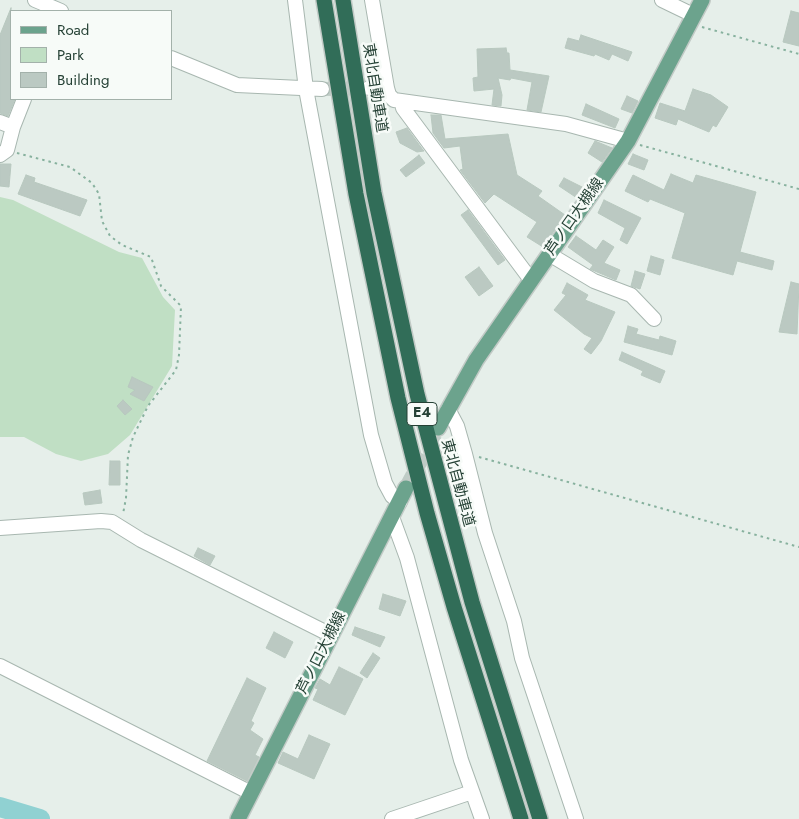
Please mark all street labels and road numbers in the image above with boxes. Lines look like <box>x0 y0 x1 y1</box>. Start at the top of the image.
street label: 東北自動車道 <box>358 42 390 134</box>
street label: 芦ノ口大槻線 <box>542 175 608 259</box>
road number: E4 <box>407 402 437 426</box>
street label: 東北自動車道 <box>437 437 477 529</box>
street label: 芦ノ口大槻線 <box>294 609 350 697</box>

